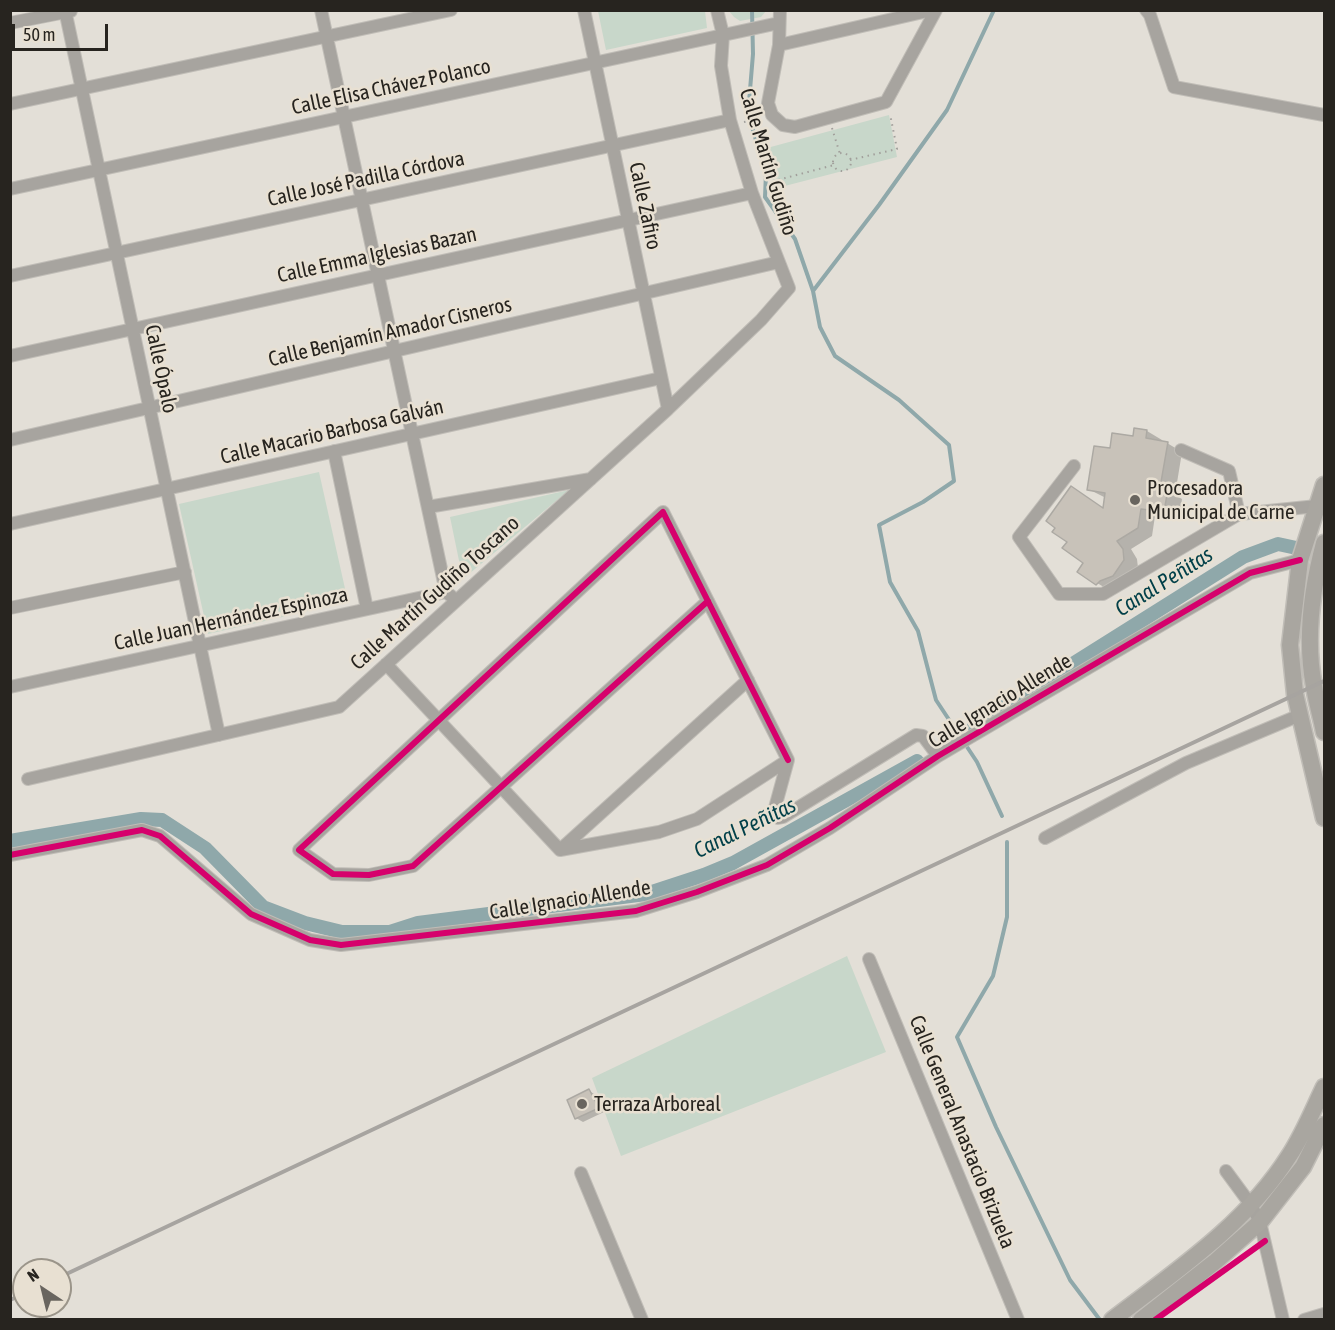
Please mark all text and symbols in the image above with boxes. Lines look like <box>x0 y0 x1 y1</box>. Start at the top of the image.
scale bar <box>15 12 111 50</box>
text: 50 m <box>23 24 55 45</box>
street label: Calle Elisa Chávez Polanco <box>289 54 493 120</box>
street label: Calle Martín Gudiño <box>734 85 802 239</box>
street label: Calle José Padilla Córdova <box>265 146 467 212</box>
street label: Calle Zafiro <box>623 160 667 252</box>
street label: Calle Emma Iglesias Bazan <box>275 222 479 288</box>
street label: Calle Benjamín Amador Cisneros <box>266 292 514 372</box>
street label: Calle Ópalo <box>139 322 183 416</box>
street label: Calle Macario Barbosa Galván <box>218 394 446 470</box>
place label: Procesadora Municipal de Carne <box>1147 475 1294 525</box>
marker: Procesadora Municipal de Carne <box>1128 493 1142 507</box>
street label: Calle Martín Gudiño Toscano <box>346 511 524 675</box>
water label: Canal Peñitas <box>1110 542 1218 622</box>
street label: Calle Juan Hernández Espinoza <box>112 582 350 656</box>
street label: Calle Ignacio Allende <box>924 648 1076 754</box>
water label: Canal Peñitas <box>690 792 800 864</box>
street label: Calle Ignacio Allende <box>488 875 652 925</box>
street label: Calle General Anastacio Brizuela <box>904 1012 1020 1252</box>
place label: Terraza Arboreal <box>594 1091 721 1117</box>
marker: Terraza Arboreal <box>575 1097 589 1111</box>
north arrow <box>12 1258 72 1318</box>
text: N <box>24 1265 42 1285</box>

